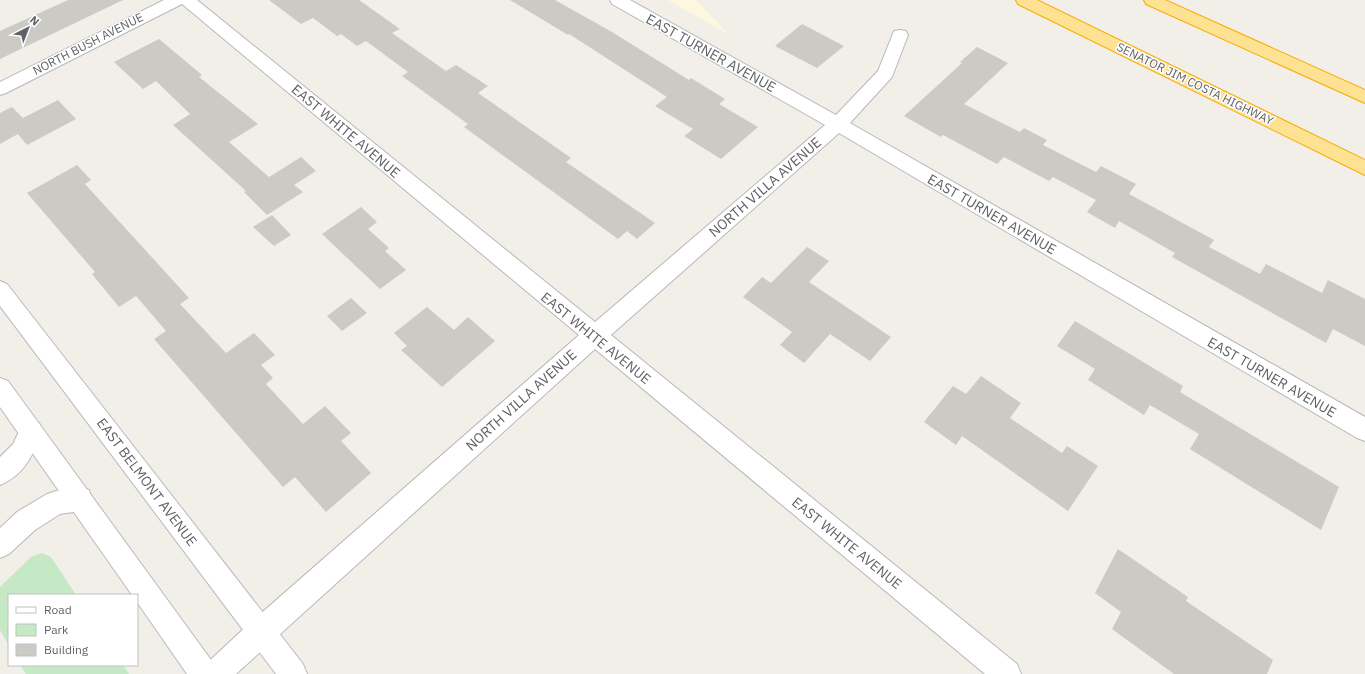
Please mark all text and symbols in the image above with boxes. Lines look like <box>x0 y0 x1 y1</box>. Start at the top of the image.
north arrow <box>8 8 48 48</box>
street label: NORTH BUSH AVENUE <box>30 10 146 78</box>
street label: EAST TURNER AVENUE <box>643 10 779 96</box>
street label: SENATOR JIM COSTA HIGHWAY <box>1114 39 1276 128</box>
street label: EAST WHITE AVENUE <box>288 80 404 182</box>
street label: NORTH VILLA AVENUE <box>705 133 825 241</box>
street label: EAST TURNER AVENUE <box>924 170 1060 258</box>
street label: EAST WHITE AVENUE <box>537 288 655 388</box>
street label: EAST TURNER AVENUE <box>1204 333 1340 421</box>
street label: NORTH VILLA AVENUE <box>462 345 580 455</box>
street label: EAST BELMONT AVENUE <box>93 414 201 550</box>
street label: EAST WHITE AVENUE <box>788 493 906 593</box>
legend <box>8 594 138 666</box>
text: Road <box>44 602 72 617</box>
text: Park <box>44 622 69 637</box>
text: Building <box>44 642 89 657</box>

